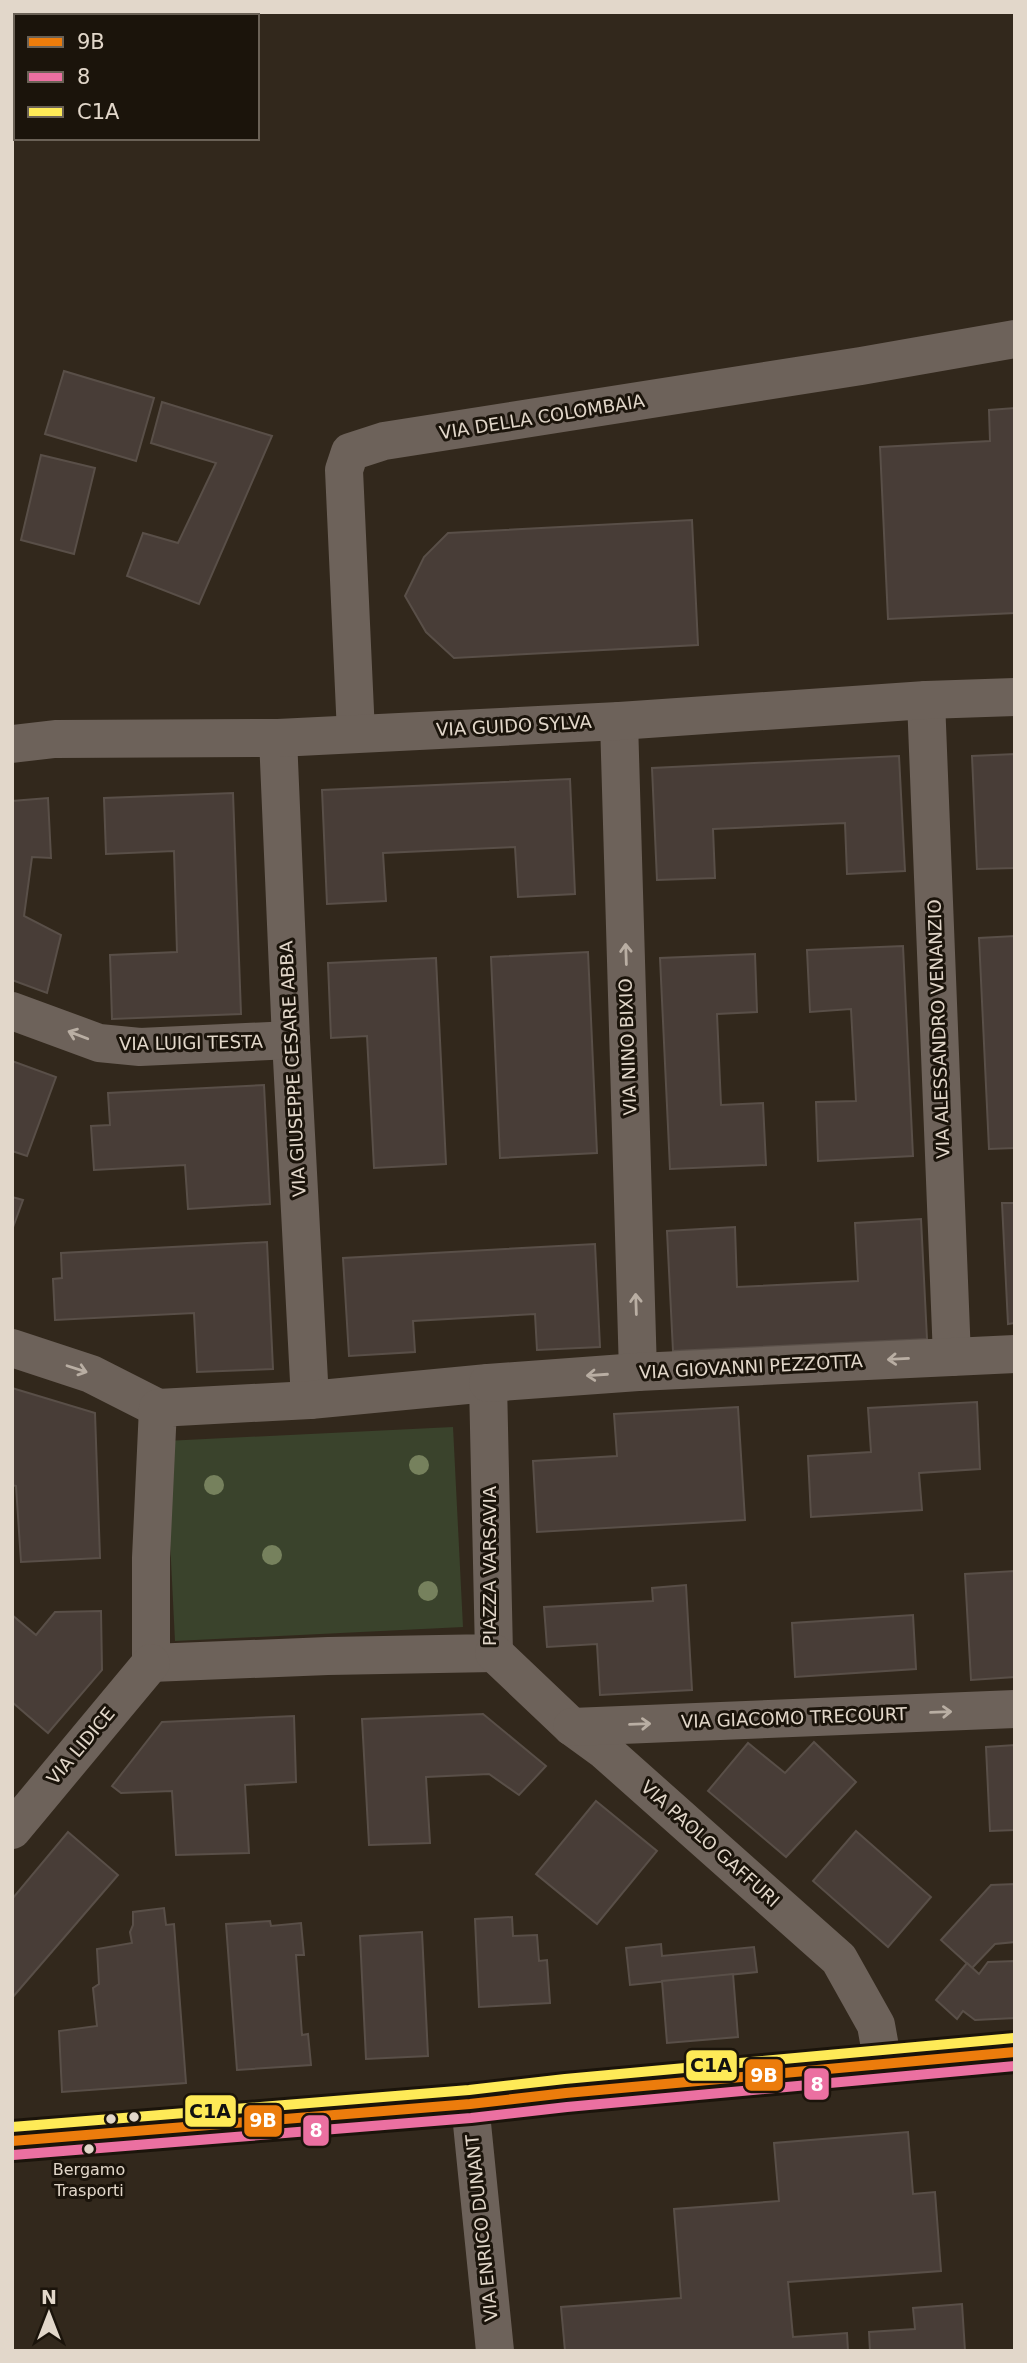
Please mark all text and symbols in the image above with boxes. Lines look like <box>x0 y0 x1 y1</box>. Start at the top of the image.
legend <box>14 14 259 140</box>
text: 9B <box>77 30 105 54</box>
text: 8 <box>77 65 90 89</box>
text: C1A <box>77 100 120 124</box>
street label: VIA DELLA COLOMBAIA <box>438 390 647 443</box>
street label: VIA GUIDO SYLVA <box>436 711 593 740</box>
street label: VIA ALESSANDRO VENANZIO <box>923 899 954 1159</box>
street label: VIA GIUSEPPE CESARE ABBA <box>275 940 310 1198</box>
one-way arrow <box>619 943 632 966</box>
street label: VIA NINO BIXIO <box>615 978 640 1116</box>
one-way arrow <box>67 1028 89 1041</box>
street label: VIA LUIGI TESTA <box>119 1031 264 1054</box>
one-way arrow <box>629 1293 642 1316</box>
street label: VIA GIOVANNI PEZZOTTA <box>639 1350 864 1383</box>
one-way arrow <box>886 1353 909 1366</box>
one-way arrow <box>66 1363 88 1376</box>
one-way arrow <box>586 1369 609 1382</box>
street label: PIAZZA VARSAVIA <box>479 1485 500 1646</box>
street label: VIA LIDICE <box>42 1703 119 1788</box>
street label: VIA GIACOMO TRECOURT <box>681 1703 908 1732</box>
one-way arrow <box>929 1705 952 1718</box>
one-way arrow <box>629 1718 652 1731</box>
street label: VIA PAOLO GAFFURI <box>637 1776 784 1911</box>
line badge: C1A <box>685 2049 738 2082</box>
text: C1A <box>690 2054 732 2076</box>
line badge: 9B <box>744 2058 784 2092</box>
text: 9B <box>750 2064 778 2086</box>
line badge: 8 <box>803 2067 830 2101</box>
text: 8 <box>810 2073 824 2095</box>
line badge: C1A <box>184 2094 237 2128</box>
text: C1A <box>189 2100 231 2122</box>
line badge: 9B <box>243 2104 283 2138</box>
text: 9B <box>249 2109 277 2131</box>
unlabelled marker <box>127 2110 141 2124</box>
unlabelled marker <box>104 2112 118 2126</box>
line badge: 8 <box>302 2114 330 2147</box>
text: 8 <box>309 2119 323 2141</box>
street label: VIA ENRICO DUNANT <box>461 2132 502 2323</box>
marker: Bergamo Trasporti <box>82 2142 96 2156</box>
place label: Bergamo Trasporti <box>53 2160 125 2200</box>
north arrow <box>14 2279 84 2349</box>
text: N <box>41 2286 57 2308</box>

